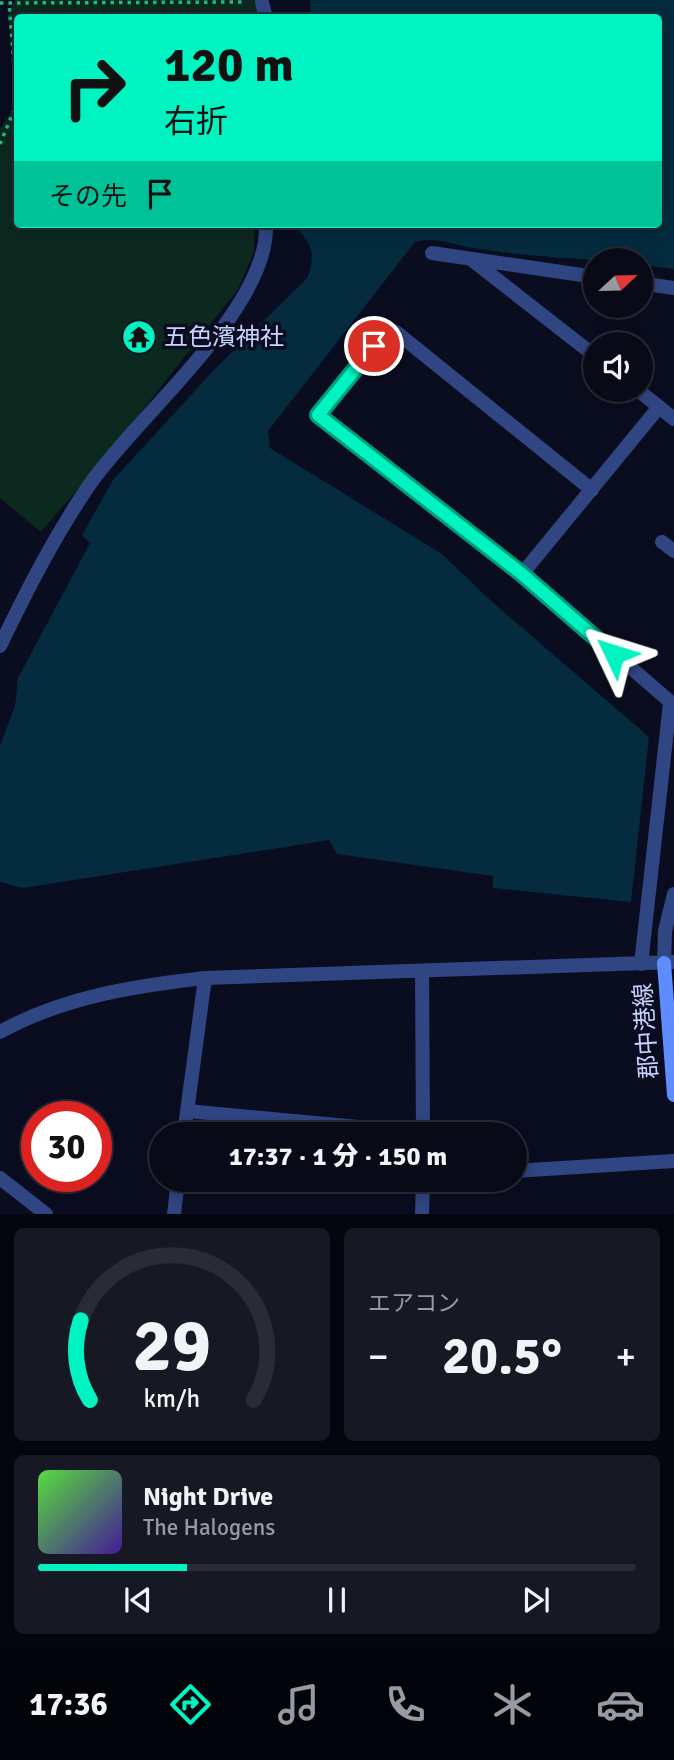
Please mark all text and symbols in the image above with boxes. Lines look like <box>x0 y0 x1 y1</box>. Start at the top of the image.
text: 120 m <box>164 35 294 95</box>
icon: right <box>49 42 140 133</box>
text: 右折 <box>164 102 228 141</box>
icon: arrive <box>141 175 179 213</box>
text: その先 <box>49 181 127 213</box>
north arrow <box>583 248 653 318</box>
map controls <box>583 248 653 402</box>
pin <box>344 316 404 376</box>
temple icon: 五色濱神社 <box>120 318 158 356</box>
place label: 五色濱神社 <box>164 322 284 352</box>
icon: arrive <box>355 327 393 365</box>
button: sound <box>583 332 653 402</box>
position arrow <box>577 617 651 691</box>
street label: 郡中港線 <box>628 982 664 1080</box>
speed limit sign: 30 <box>21 1101 112 1192</box>
text: 17:37 · 1 分 · 150 m <box>229 1141 447 1173</box>
text: エアコン <box>368 1289 460 1318</box>
text: 29 <box>133 1303 211 1392</box>
text: 20.5° <box>442 1324 562 1388</box>
text: − <box>368 1333 389 1380</box>
text: + <box>615 1333 636 1380</box>
text: km/h <box>144 1383 200 1414</box>
text: Night Drive <box>143 1481 273 1513</box>
text: The Halogens <box>143 1513 275 1542</box>
icon: previous <box>119 1581 157 1619</box>
icon: pause <box>318 1581 356 1619</box>
icon: next <box>517 1581 555 1619</box>
icon: directions <box>166 1680 215 1729</box>
icon: music <box>274 1680 323 1729</box>
icon: phone <box>381 1680 430 1729</box>
icon: climate <box>488 1680 537 1729</box>
icon: car <box>596 1680 645 1729</box>
text: 17:36 <box>29 1685 108 1724</box>

